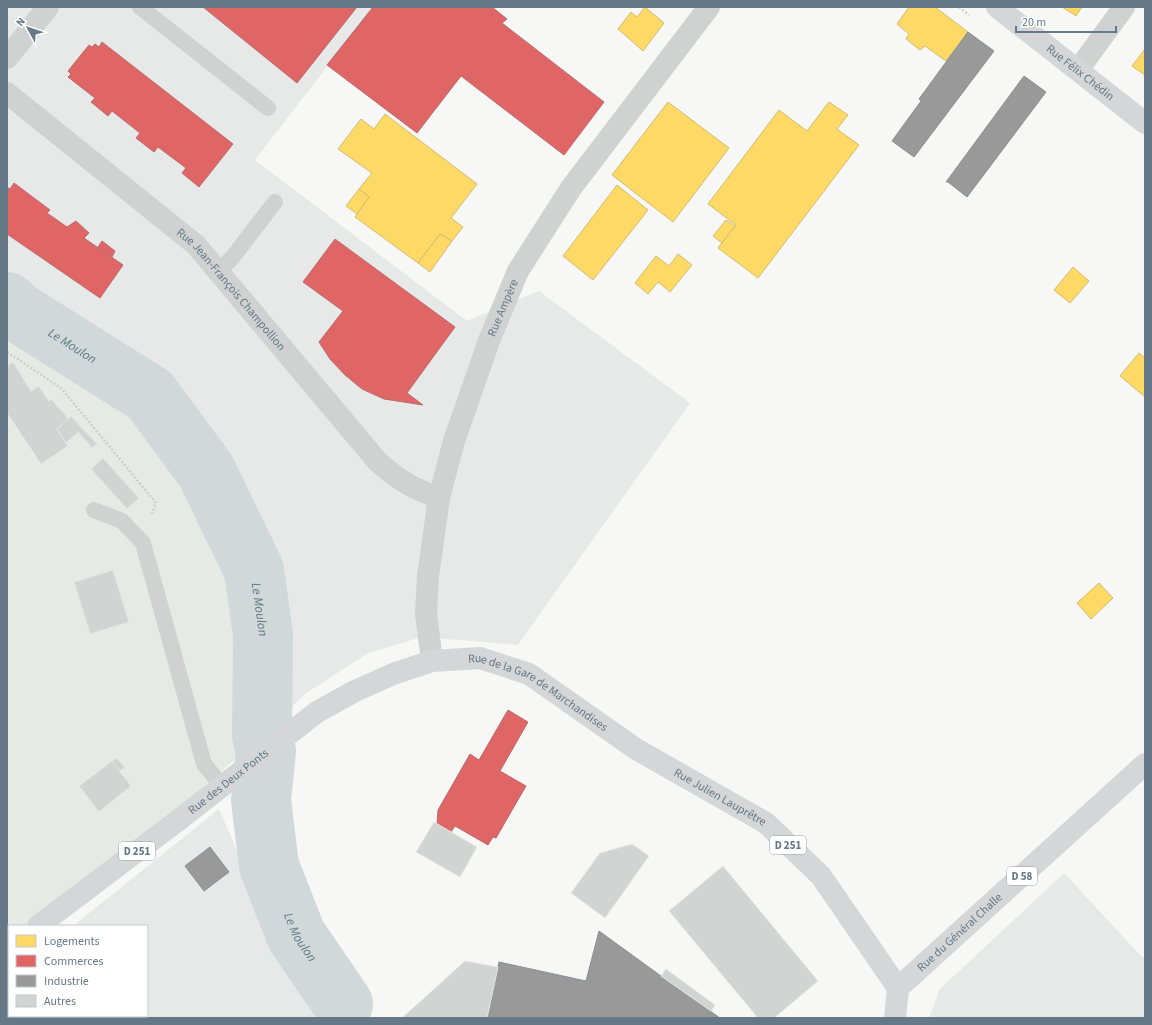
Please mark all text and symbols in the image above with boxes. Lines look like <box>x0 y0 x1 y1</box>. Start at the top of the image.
north arrow <box>8 8 48 48</box>
scale bar <box>1016 8 1116 34</box>
text: N <box>13 14 29 30</box>
text: 20 m <box>1022 14 1046 31</box>
street label: Rue Félix Chédin <box>1043 40 1118 105</box>
street label: Rue Jean-François Champollion <box>173 224 290 355</box>
street label: Rue Ampère <box>483 276 522 339</box>
water label: Le Moulon <box>45 324 100 368</box>
water label: Le Moulon <box>247 581 272 638</box>
street label: Rue de la Gare de Marchandises <box>467 649 611 735</box>
street label: Rue des Deux Ponts <box>184 744 272 818</box>
street label: Rue Julien Lauprêtre <box>671 764 770 830</box>
road number: D 251 <box>770 836 806 854</box>
road number: D 251 <box>119 842 155 860</box>
road number: D 58 <box>1007 867 1037 885</box>
street label: Rue du Général Challe <box>913 889 1006 976</box>
water label: Le Moulon <box>279 910 321 966</box>
legend <box>8 925 148 1017</box>
text: Logements <box>44 933 99 950</box>
text: Commerces <box>44 953 103 970</box>
text: Industrie <box>44 973 89 990</box>
text: Autres <box>44 993 76 1010</box>

